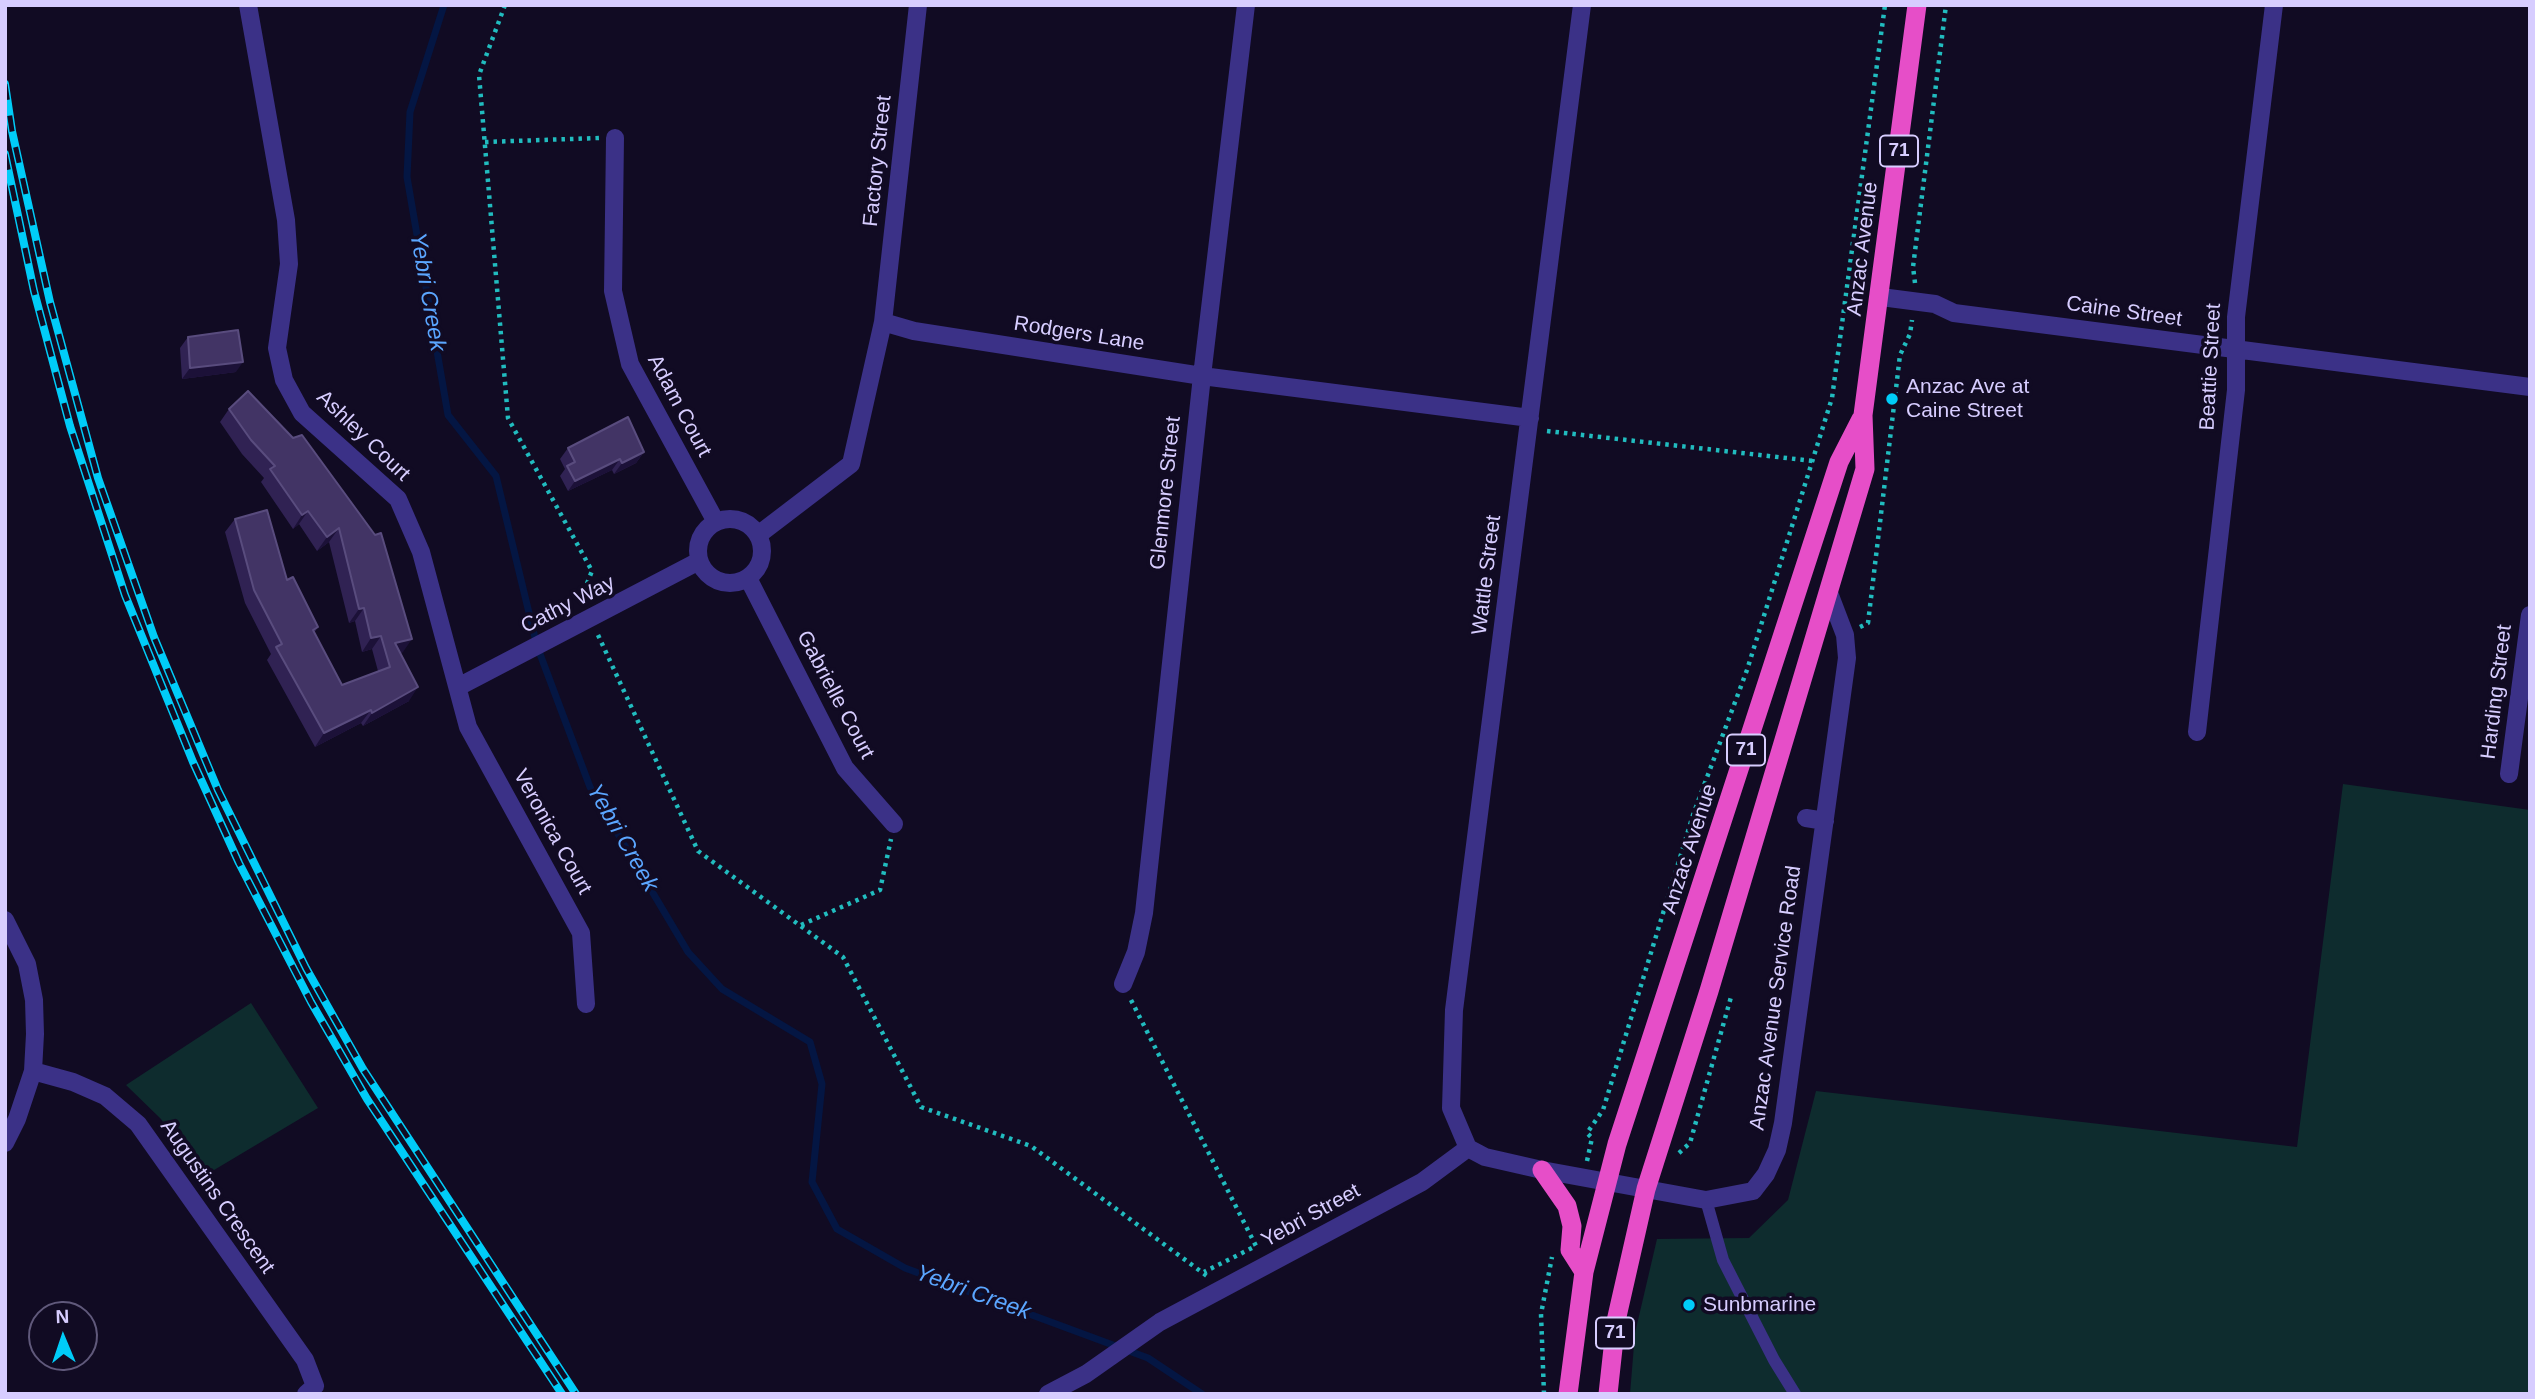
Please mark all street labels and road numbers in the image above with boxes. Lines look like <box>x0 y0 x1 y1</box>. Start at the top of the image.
street label: Factory Street <box>859 94 897 228</box>
road number: 71 <box>1880 136 1918 167</box>
street label: Anzac Avenue <box>1842 180 1884 318</box>
street label: Caine Street <box>2064 291 2184 333</box>
street label: Beattie Street <box>2195 303 2227 431</box>
street label: Rodgers Lane <box>1012 311 1146 357</box>
street label: Adam Court <box>642 351 716 461</box>
street label: Ashley Court <box>311 385 415 487</box>
street label: Glenmore Street <box>1145 415 1187 571</box>
street label: Wattle Street <box>1467 514 1507 636</box>
street label: Cathy Way <box>517 571 619 639</box>
street label: Harding Street <box>2476 623 2518 761</box>
street label: Gabrielle Court <box>791 627 879 763</box>
road number: 71 <box>1727 734 1765 765</box>
street label: Veronica Court <box>507 765 597 899</box>
street label: Anzac Avenue <box>1657 781 1723 917</box>
street label: Anzac Avenue Service Road <box>1745 864 1807 1132</box>
street label: Augustins Crescent <box>154 1115 280 1279</box>
street label: Yebri Street <box>1257 1179 1365 1253</box>
road number: 71 <box>1596 1317 1634 1348</box>

